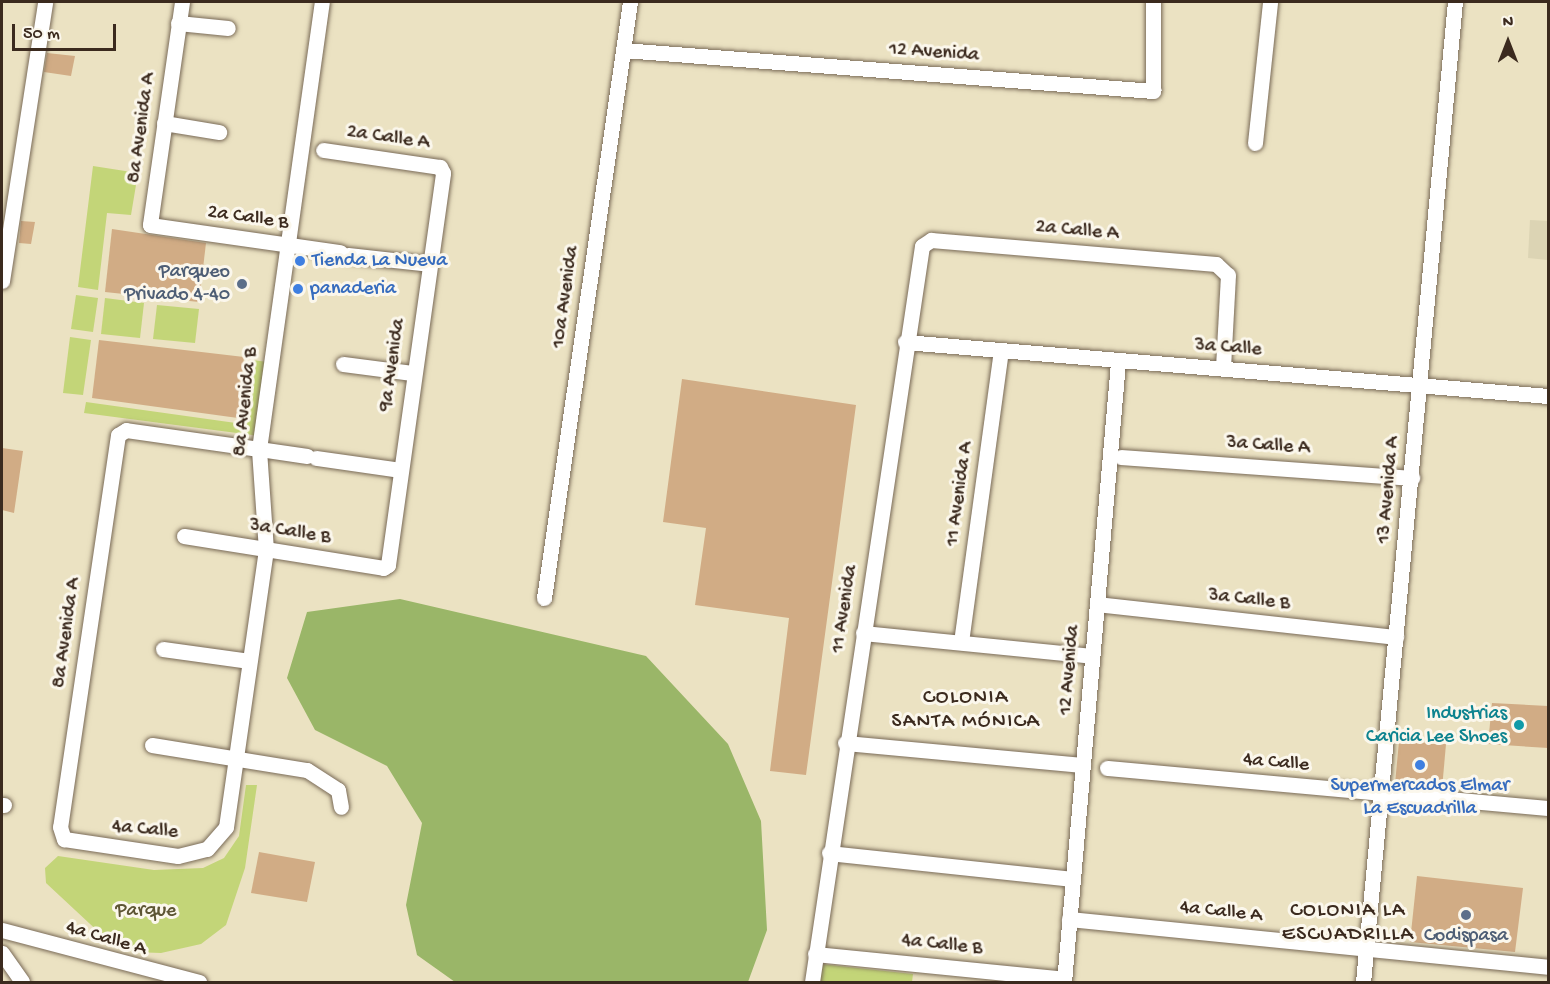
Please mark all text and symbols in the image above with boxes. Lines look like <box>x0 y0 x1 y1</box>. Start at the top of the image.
scale bar <box>15 12 118 50</box>
north arrow <box>1478 12 1538 72</box>
text: N <box>1503 14 1513 33</box>
text: 50 m <box>23 24 60 45</box>
street label: 12 Avenida <box>888 38 980 68</box>
street label: 8a Avenida A <box>122 71 162 185</box>
street label: 2a Calle A <box>345 120 431 156</box>
street label: 2a Calle B <box>206 200 290 236</box>
street label: 2a Calle A <box>1034 215 1120 247</box>
street label: 10a Avenida <box>547 244 585 350</box>
place label: Tienda La Nueva <box>312 249 447 273</box>
marker: Tienda La Nueva <box>293 254 307 268</box>
place label: Parqueo Privado 4-40 <box>124 260 230 307</box>
marker: Parqueo Privado 4-40 <box>235 277 249 291</box>
place label: panaderia <box>310 277 396 301</box>
marker: panaderia <box>291 282 305 296</box>
street label: 9a Avenida <box>375 317 411 413</box>
street label: 3a Calle <box>1194 334 1262 362</box>
street label: 8a Avenida B <box>228 346 264 458</box>
street label: 3a Calle A <box>1225 431 1311 461</box>
street label: 13 Avenida A <box>1372 435 1406 545</box>
street label: 11 Avenida A <box>941 440 979 548</box>
street label: 3a Calle B <box>248 514 332 550</box>
street label: 11 Avenida <box>826 563 864 655</box>
street label: 8a Avenida A <box>47 576 87 690</box>
street label: 3a Calle B <box>1207 584 1291 616</box>
street label: 12 Avenida <box>1054 624 1086 716</box>
district label: COLONIA SANTA MÓNICA <box>891 686 1041 736</box>
place label: Industrias Caricia Lee Shoes <box>1366 702 1507 749</box>
marker: Industrias Caricia Lee Shoes <box>1512 718 1526 732</box>
street label: 4a Calle <box>1242 748 1310 778</box>
marker: Supermercados Elmar La Escuadrilla <box>1413 758 1427 772</box>
place label: Supermercados Elmar La Escuadrilla <box>1331 774 1509 821</box>
street label: 4a Calle <box>111 815 179 845</box>
street label: 4a Calle A <box>1179 896 1263 928</box>
park label: Parque <box>116 899 176 923</box>
district label: COLONIA LA ESCUADRILLA <box>1282 899 1414 949</box>
marker: Codispasa <box>1459 908 1473 922</box>
street label: 4a Calle A <box>63 916 149 962</box>
place label: Codispasa <box>1424 924 1508 948</box>
street label: 4a Calle B <box>900 929 984 961</box>

